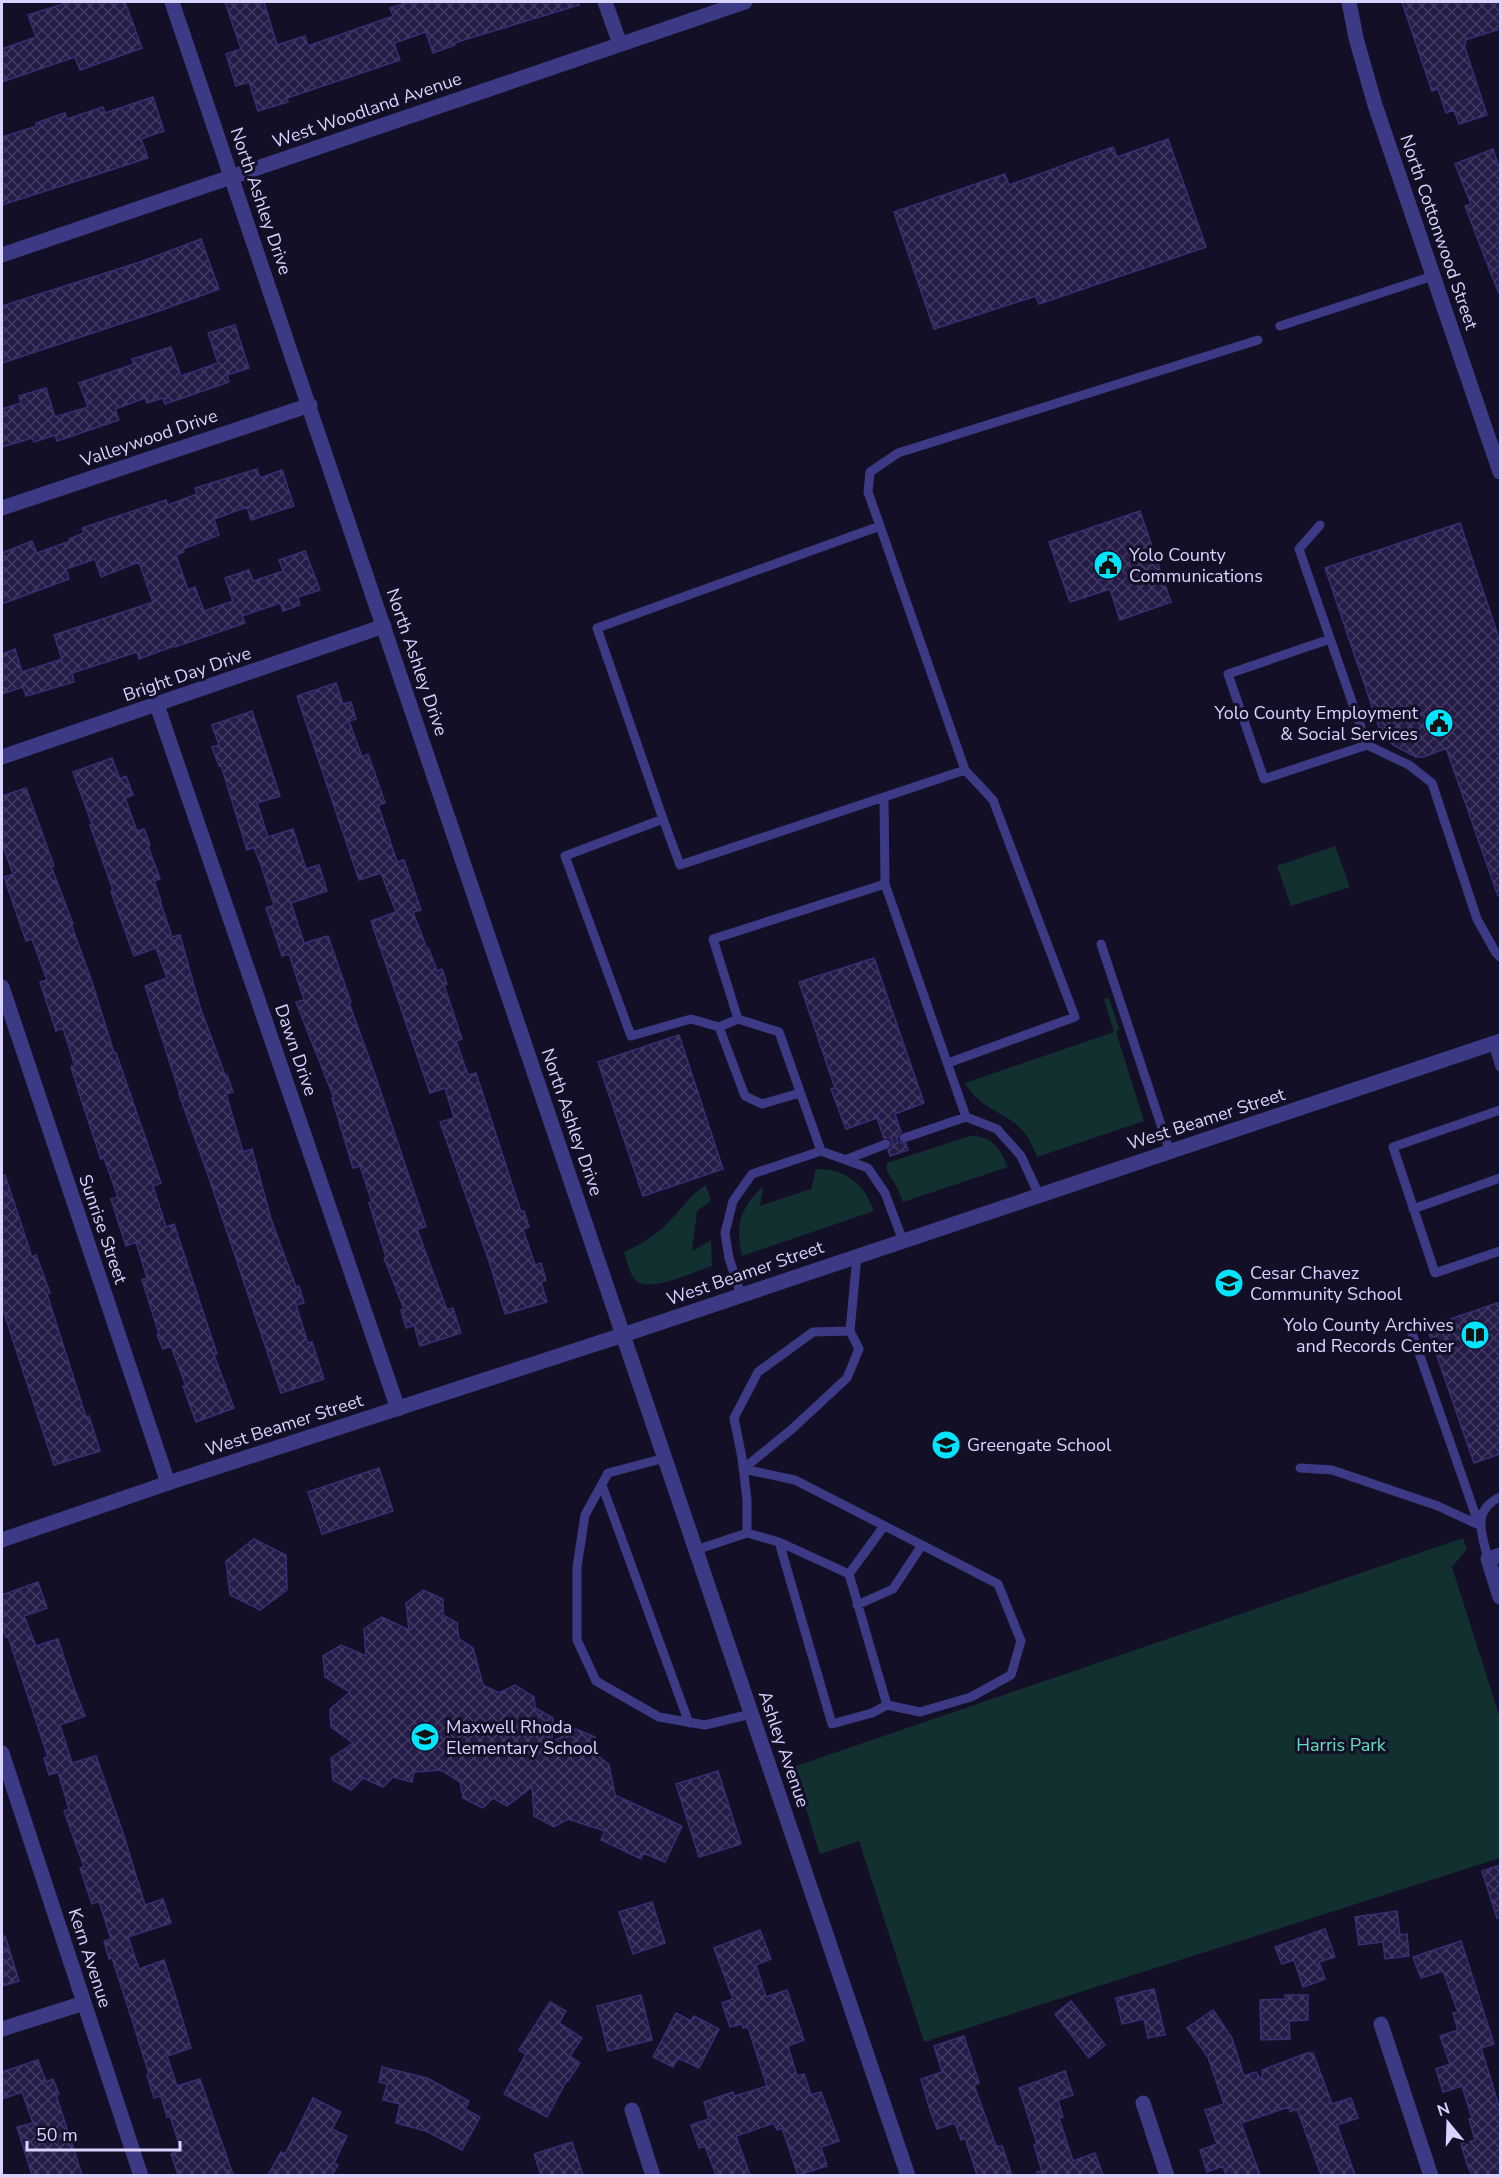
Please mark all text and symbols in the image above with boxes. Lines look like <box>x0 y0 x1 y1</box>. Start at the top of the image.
street label: West Woodland Avenue <box>269 66 465 154</box>
street label: North Ashley Drive <box>224 124 298 278</box>
street label: North Cottonwood Street <box>1394 131 1484 333</box>
street label: Valleywood Drive <box>76 403 221 473</box>
place label: Yolo County Communications <box>1128 543 1263 588</box>
public building icon: Yolo County Communications <box>1092 549 1124 581</box>
street label: North Ashley Drive <box>380 585 454 739</box>
street label: Bright Day Drive <box>120 641 254 707</box>
place label: Yolo County Employment & Social Services <box>1213 701 1419 746</box>
public building icon: Yolo County Employment & Social Services <box>1423 707 1455 739</box>
street label: Dawn Drive <box>269 1001 323 1099</box>
street label: North Ashley Drive <box>535 1045 609 1199</box>
street label: West Beamer Street <box>1124 1082 1288 1156</box>
street label: Sunrise Street <box>73 1171 133 1287</box>
street label: West Beamer Street <box>663 1235 827 1311</box>
place label: Cesar Chavez Community School <box>1250 1261 1403 1306</box>
school or university icon: Cesar Chavez Community School <box>1213 1267 1245 1299</box>
place label: Yolo County Archives and Records Center <box>1282 1313 1455 1358</box>
library icon: Yolo County Archives and Records Center <box>1459 1319 1491 1351</box>
street label: West Beamer Street <box>202 1388 366 1462</box>
school or university icon: Greengate School <box>930 1429 962 1461</box>
place label: Greengate School <box>967 1433 1112 1457</box>
street label: Ashley Avenue <box>753 1688 815 1810</box>
place label: Maxwell Rhoda Elementary School <box>446 1715 599 1760</box>
school or university icon: Maxwell Rhoda Elementary School <box>409 1721 441 1753</box>
park label: Harris Park <box>1296 1733 1387 1757</box>
street label: Kern Avenue <box>63 1905 117 2011</box>
north arrow <box>1418 2093 1478 2153</box>
text: N <box>1434 2097 1453 2122</box>
scale bar <box>27 2114 180 2152</box>
text: 50 m <box>36 2123 78 2147</box>

